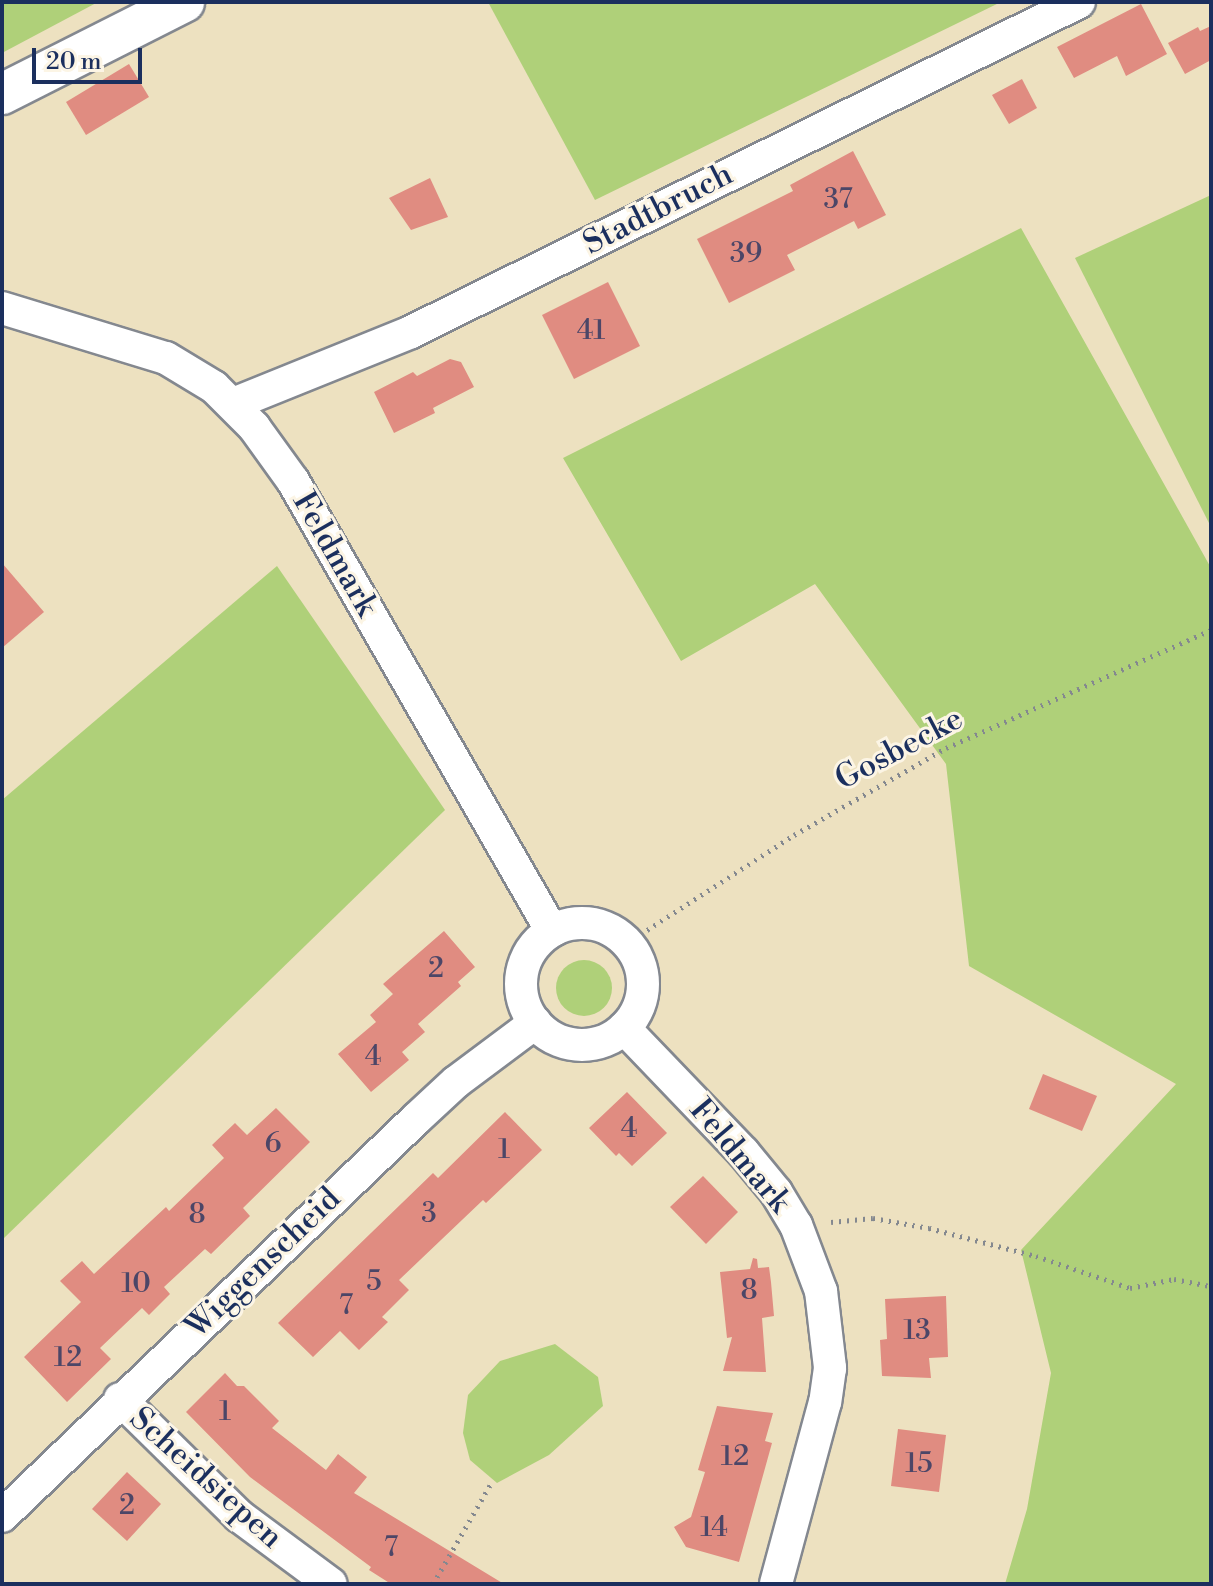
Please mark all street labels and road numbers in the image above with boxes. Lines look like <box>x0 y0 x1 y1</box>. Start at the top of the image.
street label: Stadtbruch <box>577 155 739 263</box>
street label: Feldmark <box>284 485 386 623</box>
street label: Gosbecke <box>829 699 969 799</box>
street label: Feldmark <box>681 1091 799 1221</box>
street label: Wiggenscheid <box>178 1180 348 1346</box>
street label: Scheidsiepen <box>122 1399 290 1557</box>

